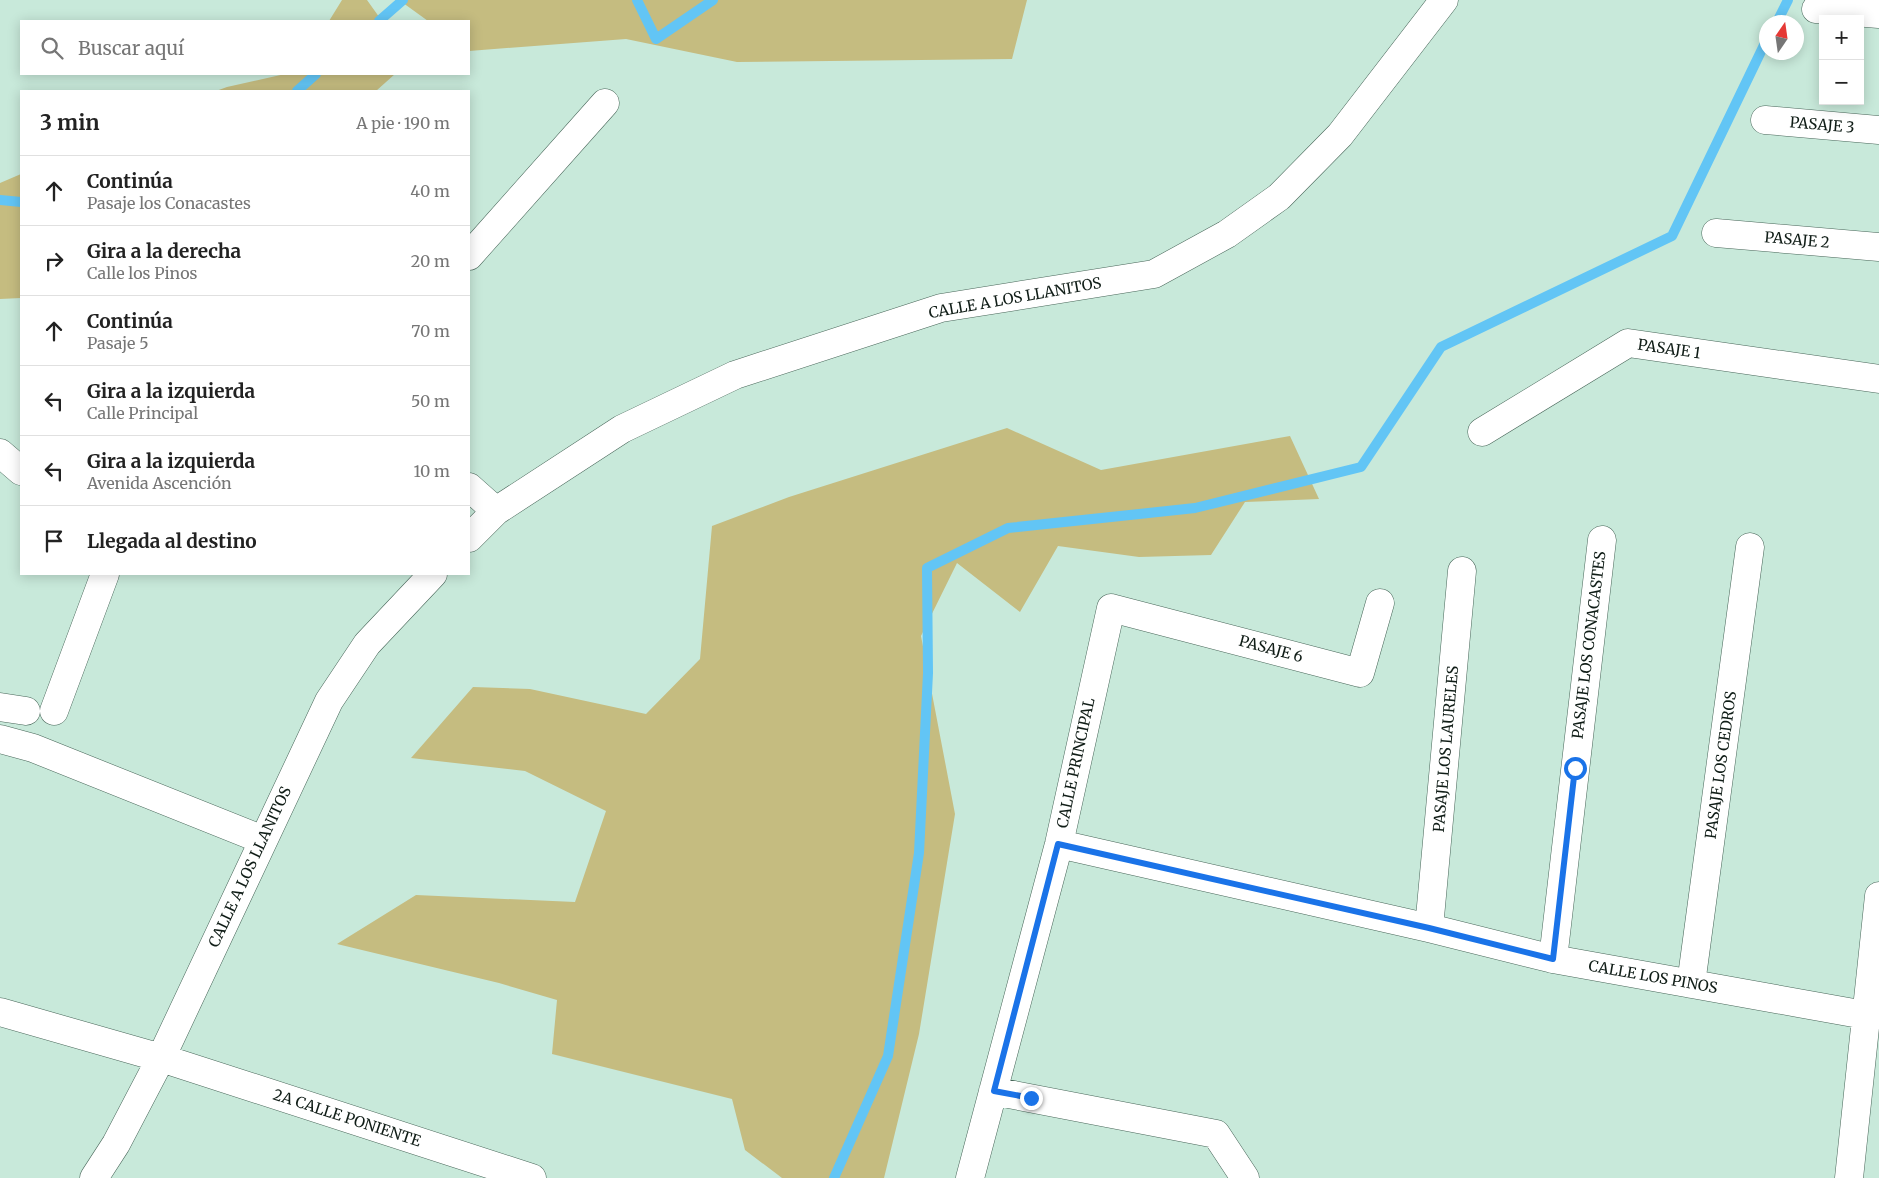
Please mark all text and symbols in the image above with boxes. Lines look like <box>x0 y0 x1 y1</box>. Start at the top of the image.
north arrow <box>1759 15 1804 60</box>
map controls <box>1819 15 1864 105</box>
button: + <box>1819 15 1864 60</box>
search box <box>20 20 470 75</box>
icon: search <box>38 34 66 62</box>
text: Buscar aquí <box>78 36 184 60</box>
button: − <box>1819 60 1864 105</box>
text: 3 min <box>40 109 99 136</box>
street label: PASAJE 3 <box>1789 112 1855 137</box>
text: A pie · 190 m <box>356 113 450 133</box>
text: Continúa <box>87 169 173 193</box>
icon: ahead <box>40 177 68 205</box>
text: 40 m <box>410 181 450 201</box>
text: Pasaje los Conacastes <box>87 193 251 213</box>
street label: PASAJE 2 <box>1764 227 1831 252</box>
text: Gira a la derecha <box>87 239 241 263</box>
icon: right <box>40 247 68 275</box>
text: 20 m <box>411 251 450 271</box>
text: Calle los Pinos <box>87 263 197 283</box>
street label: CALLE A LOS LLANITOS <box>927 273 1103 322</box>
text: Continúa <box>87 309 173 333</box>
icon: ahead <box>40 317 68 345</box>
text: 70 m <box>411 321 450 341</box>
text: Pasaje 5 <box>87 333 149 353</box>
street label: PASAJE 1 <box>1636 335 1702 362</box>
text: Gira a la izquierda <box>87 379 255 403</box>
icon: left <box>40 387 68 415</box>
text: 50 m <box>411 391 450 411</box>
text: Calle Principal <box>87 403 198 423</box>
text: Gira a la izquierda <box>87 449 255 473</box>
icon: left <box>40 457 68 485</box>
text: 10 m <box>413 461 450 481</box>
text: Avenida Ascención <box>87 473 232 493</box>
icon: arrive <box>40 527 68 555</box>
text: Llegada al destino <box>87 529 257 553</box>
street label: PASAJE LOS CONACASTES <box>1568 550 1609 740</box>
street label: PASAJE 6 <box>1237 631 1305 666</box>
street label: PASAJE LOS LAURELES <box>1429 665 1462 833</box>
street label: PASAJE LOS CEDROS <box>1701 690 1740 840</box>
street label: CALLE PRINCIPAL <box>1052 695 1099 830</box>
route start <box>1564 757 1587 780</box>
street label: CALLE A LOS LLANITOS <box>204 783 295 950</box>
street label: CALLE LOS PINOS <box>1587 956 1719 997</box>
street label: 2A CALLE PONIENTE <box>271 1085 424 1151</box>
route end <box>1020 1087 1043 1110</box>

